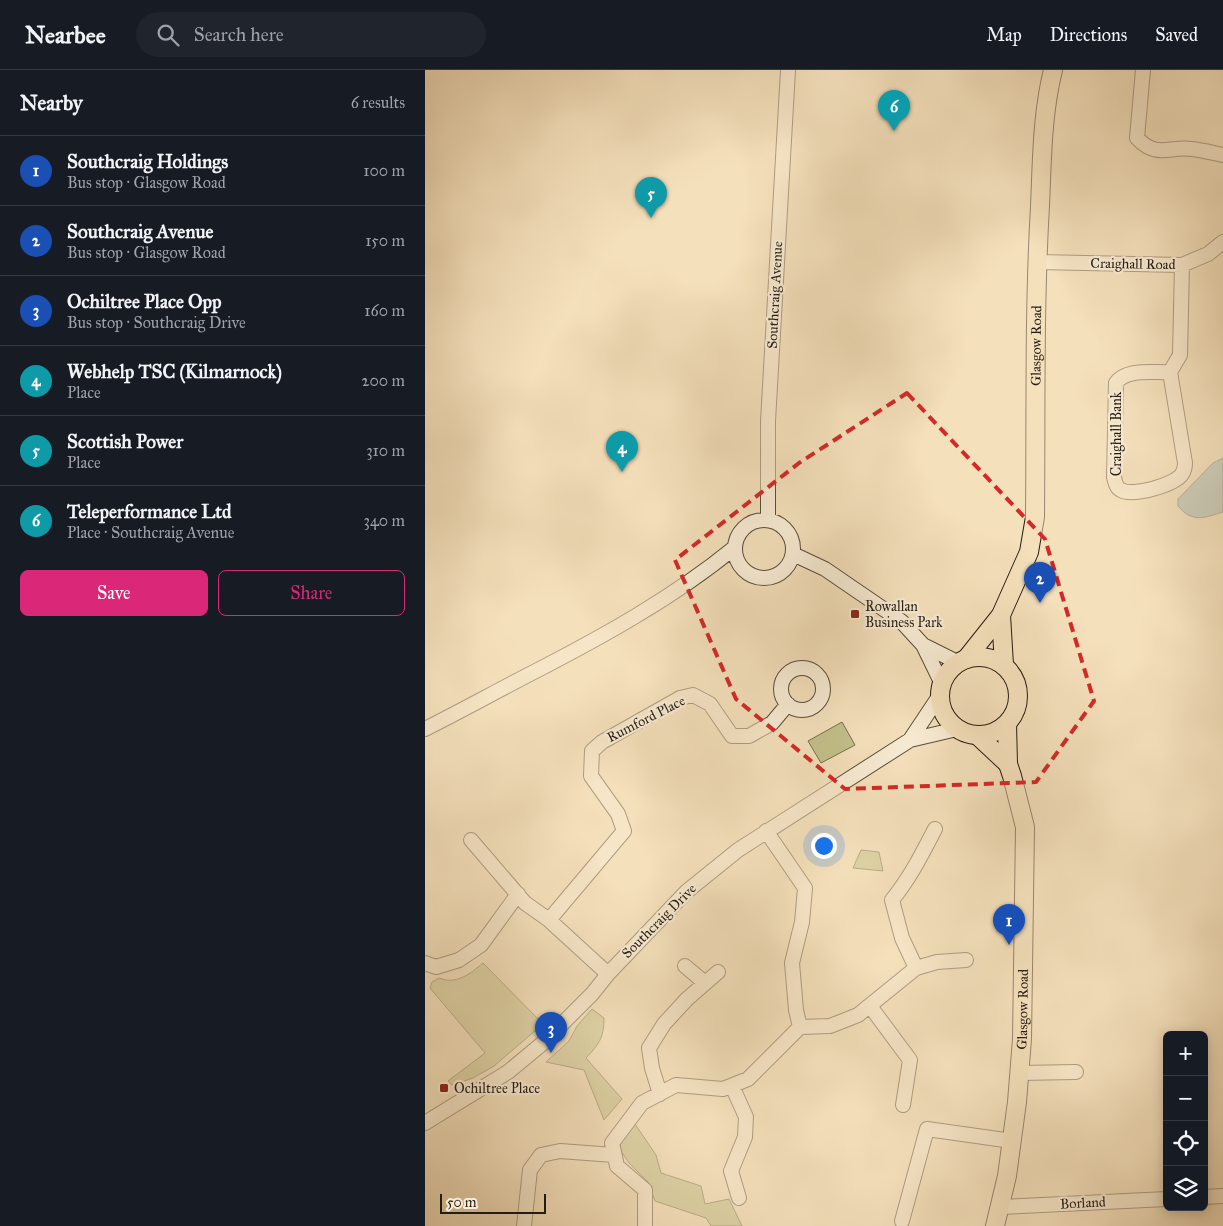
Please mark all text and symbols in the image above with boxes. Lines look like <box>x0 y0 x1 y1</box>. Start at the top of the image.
search box <box>136 12 486 57</box>
text: Nearbee <box>25 20 106 50</box>
icon: search <box>154 21 182 49</box>
text: Search here <box>194 23 284 46</box>
text: Map <box>986 24 1022 46</box>
text: Directions <box>1050 24 1127 46</box>
text: Saved <box>1155 24 1198 46</box>
text: Nearby <box>20 90 83 116</box>
pin: 6 <box>878 90 910 131</box>
text: 6 results <box>351 93 405 112</box>
text: Southcraig Holdings <box>67 150 228 173</box>
text: 1 <box>33 161 39 180</box>
text: 100 m <box>363 161 405 180</box>
text: Bus stop · Glasgow Road <box>67 173 226 192</box>
pin: 5 <box>635 177 667 218</box>
text: Southcraig Avenue <box>67 220 213 243</box>
text: 2 <box>32 231 40 250</box>
text: 150 m <box>365 231 405 250</box>
street label: Southcraig Avenue <box>764 241 786 349</box>
text: Bus stop · Glasgow Road <box>67 243 226 262</box>
street label: Craighall Road <box>1090 255 1176 273</box>
text: Ochiltree Place Opp <box>67 290 222 313</box>
text: 3 <box>33 301 39 320</box>
text: 160 m <box>364 301 405 320</box>
street label: Glasgow Road <box>1027 305 1045 386</box>
text: Bus stop · Southcraig Drive <box>67 313 246 332</box>
text: Webhelp TSC (Kilmarnock) <box>67 360 282 383</box>
text: 4 <box>32 371 40 390</box>
text: 200 m <box>362 371 405 390</box>
text: Place <box>67 383 101 402</box>
street label: Craighall Bank <box>1108 391 1125 476</box>
text: Scottish Power <box>67 430 183 453</box>
pin: 4 <box>606 431 638 472</box>
text: 5 <box>32 441 40 460</box>
text: 310 m <box>366 441 405 460</box>
text: Place <box>67 453 101 472</box>
text: Teleperformance Ltd <box>67 500 232 523</box>
text: 6 <box>32 511 40 530</box>
text: 340 m <box>363 511 405 530</box>
text: Place · Southcraig Avenue <box>67 523 234 542</box>
pin: 2 <box>1024 562 1056 603</box>
button: Save <box>20 570 208 616</box>
button: Share <box>218 570 405 616</box>
place label: Rowallan Business Park <box>865 598 943 631</box>
marker: Rowallan Business Park <box>849 608 861 620</box>
street label: Rumford Place <box>604 692 688 746</box>
your location <box>811 833 837 859</box>
street label: Southcraig Drive <box>618 880 700 962</box>
pin: 1 <box>993 904 1025 945</box>
street label: Glasgow Road <box>1013 969 1031 1050</box>
pin: 3 <box>535 1012 567 1053</box>
map controls <box>1163 1031 1208 1211</box>
button: + <box>1163 1031 1208 1076</box>
button: − <box>1163 1076 1208 1121</box>
place label: Ochiltree Place <box>454 1080 540 1097</box>
marker: Ochiltree Place <box>438 1082 450 1094</box>
button: locate <box>1163 1121 1208 1166</box>
button: layers <box>1163 1166 1208 1211</box>
scale bar <box>440 1191 546 1214</box>
street label: Borland <box>1060 1193 1106 1213</box>
text: 50 m <box>447 1194 476 1211</box>

